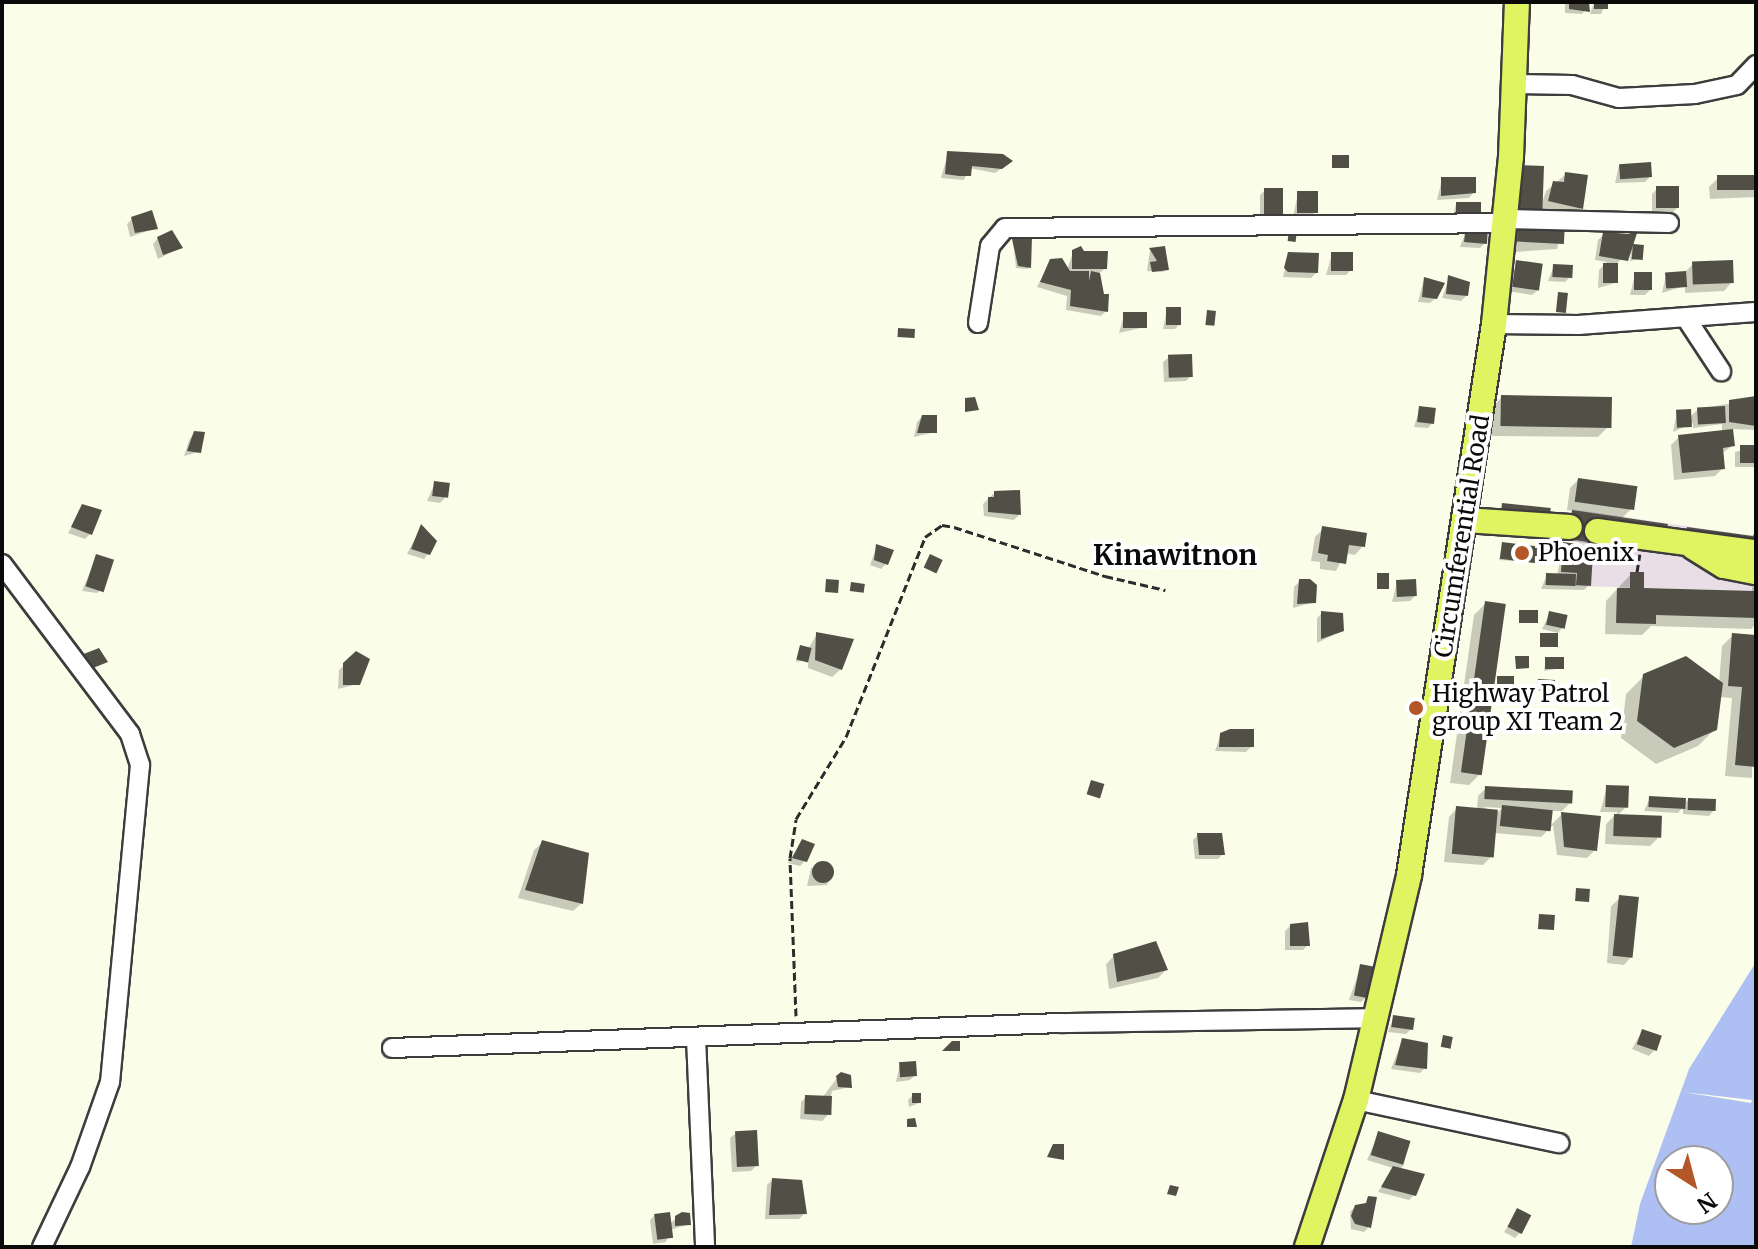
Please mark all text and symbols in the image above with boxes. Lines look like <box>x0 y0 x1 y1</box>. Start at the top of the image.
street label: Circumferential Road <box>1429 413 1495 659</box>
district label: Kinawitnon <box>1093 538 1257 572</box>
place label: Phoenix <box>1538 539 1634 567</box>
marker: Phoenix <box>1513 544 1531 562</box>
place label: Highway Patrol group XI Team 2 <box>1432 680 1623 736</box>
marker: Highway Patrol group XI Team 2 <box>1407 699 1425 717</box>
north arrow <box>1654 1145 1734 1225</box>
text: N <box>1692 1186 1722 1219</box>

